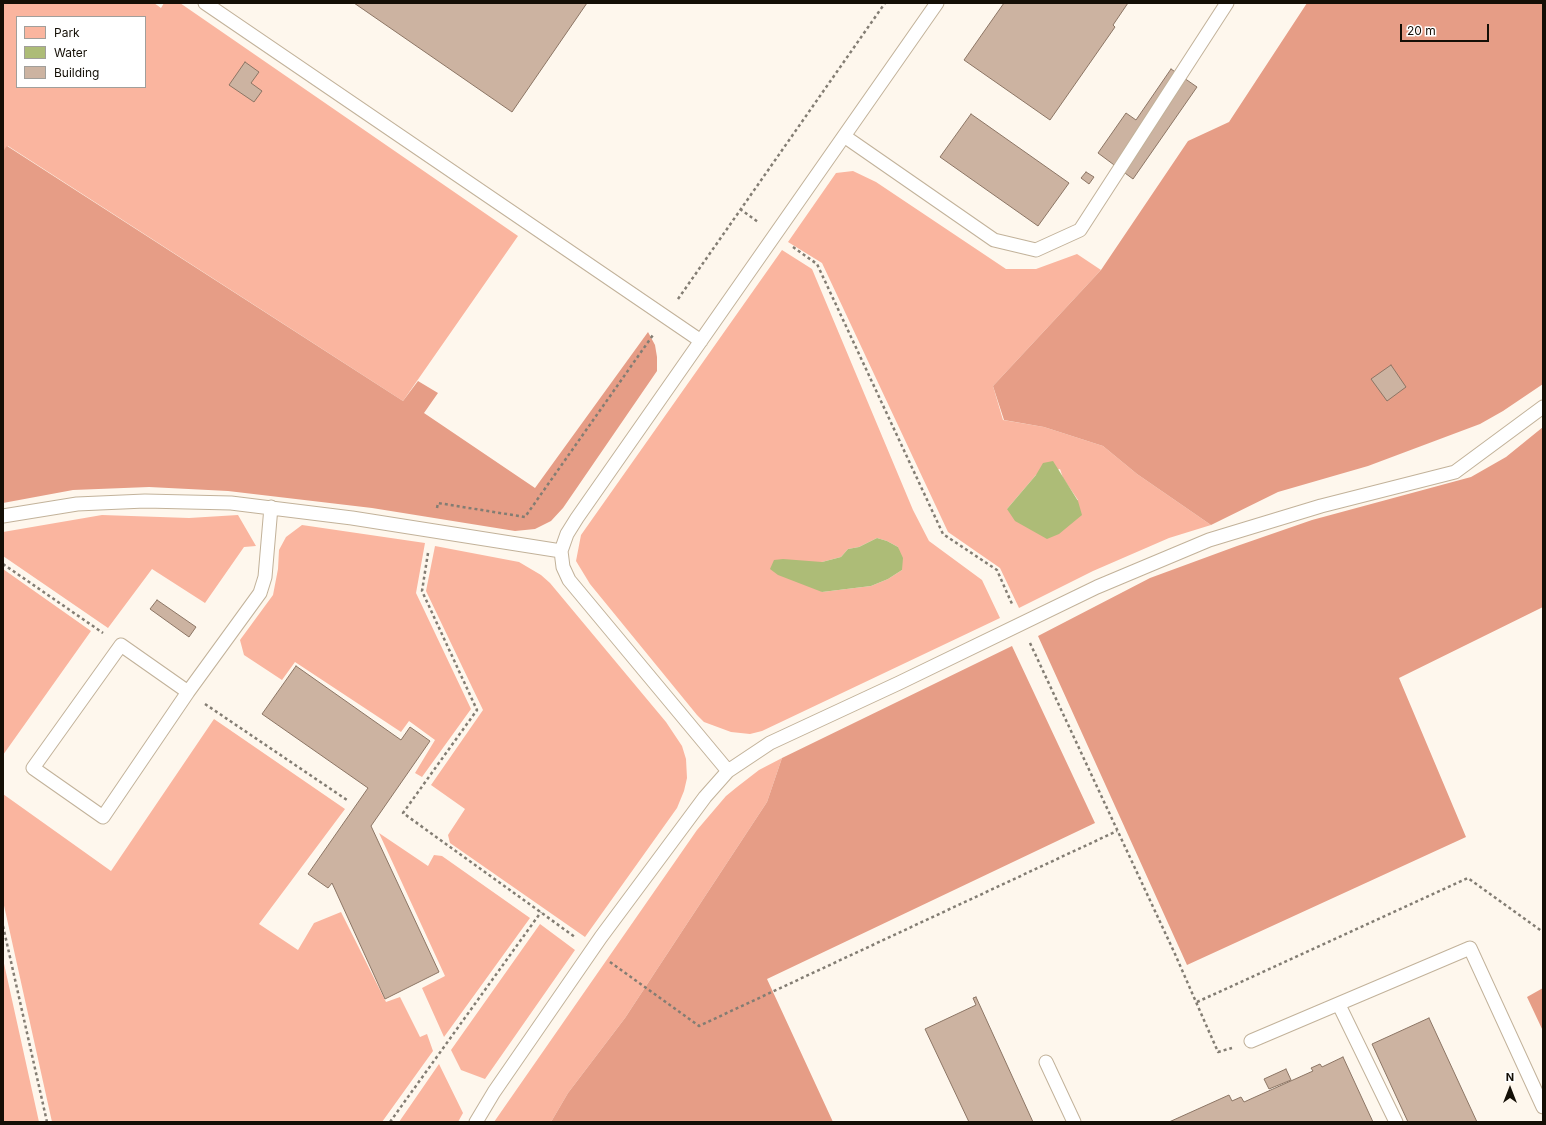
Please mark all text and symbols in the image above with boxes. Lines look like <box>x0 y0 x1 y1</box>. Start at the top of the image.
legend <box>16 16 146 88</box>
scale bar <box>1402 16 1491 42</box>
text: 20 m <box>1407 23 1436 38</box>
text: Park <box>54 25 80 40</box>
text: Water <box>54 45 87 60</box>
text: Building <box>54 65 99 80</box>
north arrow <box>1490 1069 1530 1109</box>
text: N <box>1506 1070 1514 1084</box>

